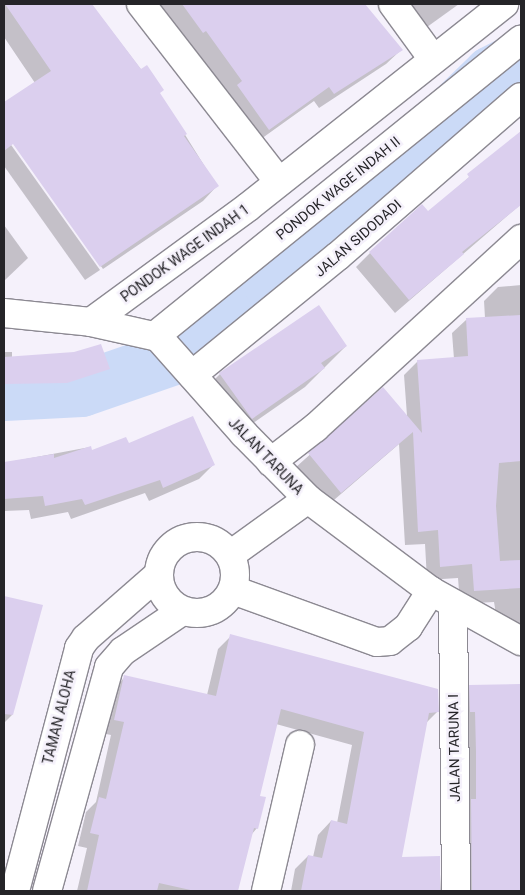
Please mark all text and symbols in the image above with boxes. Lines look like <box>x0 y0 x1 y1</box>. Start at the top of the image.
street label: PONDOK WAGE INDAH II <box>273 133 403 243</box>
street label: JALAN SIDODADI <box>311 196 405 280</box>
street label: PONDOK WAGE INDAH 1 <box>117 201 253 305</box>
street label: JALAN TARUNA <box>225 414 307 498</box>
street label: TAMAN ALOHA <box>39 668 79 766</box>
street label: JALAN TARUNA I <box>445 694 463 802</box>

